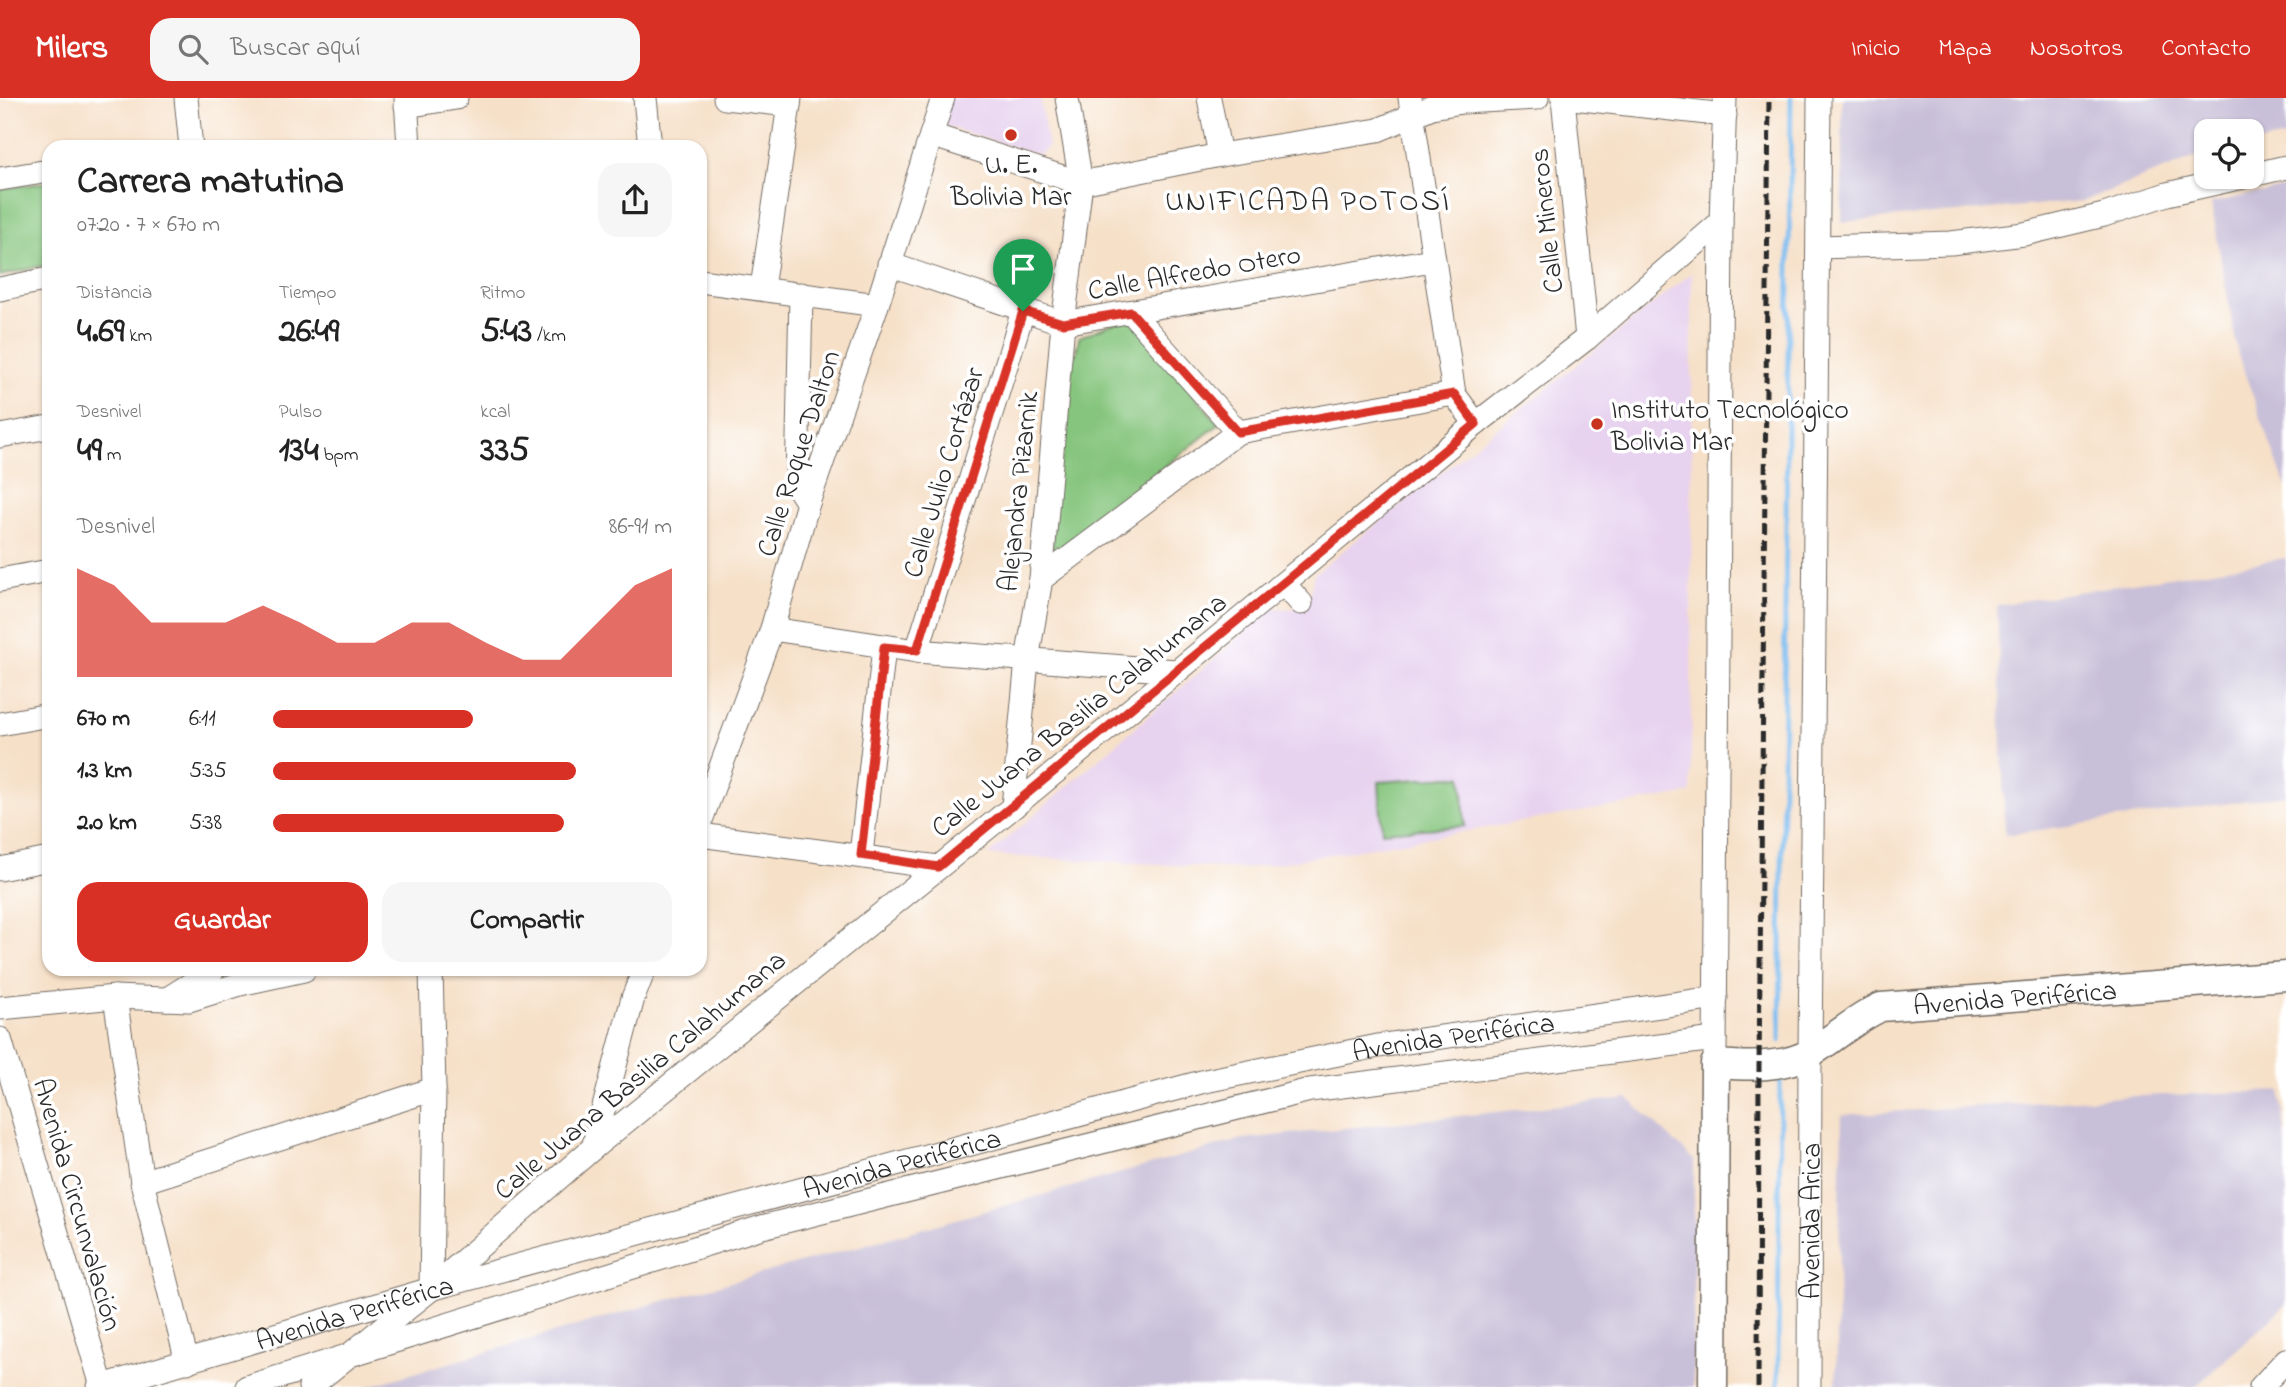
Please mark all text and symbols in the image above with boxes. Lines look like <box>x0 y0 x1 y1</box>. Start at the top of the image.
search box <box>150 18 640 81</box>
text: Milers <box>35 25 108 73</box>
icon: search <box>174 30 212 68</box>
text: Buscar aquí <box>230 30 360 68</box>
text: Inicio <box>1851 32 1900 67</box>
text: Mapa <box>1938 32 1992 67</box>
text: Nosotros <box>2030 32 2123 67</box>
text: Contacto <box>2161 32 2251 67</box>
map controls <box>2194 119 2264 189</box>
button: locate <box>2194 119 2264 189</box>
marker: U. E. Bolivia Mar <box>1003 127 1019 143</box>
place label: U. E. Bolivia Mar <box>949 146 1072 219</box>
street label: Calle Mineros <box>1520 146 1576 295</box>
text: Carrera matutina <box>77 155 344 211</box>
button: share <box>598 163 672 237</box>
district label: UNIFICADA POTOSÍ <box>1165 181 1451 225</box>
text: 07:20 · 7 × 670 m <box>77 209 220 242</box>
street label: Calle Alfredo Otero <box>1085 236 1304 313</box>
pin <box>993 239 1053 311</box>
icon: arrive <box>1004 250 1042 288</box>
text: Distancia <box>77 280 152 307</box>
text: Tiempo <box>279 280 336 307</box>
text: Ritmo <box>480 280 525 307</box>
text: 4.69 <box>77 307 125 358</box>
text: 26:49 <box>279 307 339 358</box>
text: 5:43 <box>480 307 532 358</box>
text: km <box>125 323 152 350</box>
text: /km <box>532 323 566 350</box>
street label: Calle Roque Dalton <box>748 346 853 563</box>
street label: Calle Julio Cortázar <box>894 362 997 583</box>
street label: Alejandra Pizarnik <box>990 388 1051 594</box>
place label: Instituto Tecnológico Bolivia Mar <box>1610 391 1849 464</box>
text: Desnivel <box>77 399 142 426</box>
text: Pulso <box>279 399 322 426</box>
text: kcal <box>480 399 511 426</box>
marker: Instituto Tecnológico Bolivia Mar <box>1589 416 1605 432</box>
text: 49 <box>77 426 102 477</box>
text: 134 <box>279 426 319 477</box>
text: 335 <box>480 426 529 477</box>
text: m <box>102 442 121 469</box>
text: bpm <box>319 442 359 469</box>
text: Desnivel <box>77 511 155 544</box>
text: 86–91 m <box>609 511 672 544</box>
street label: Calle Juana Basilia Calahumana <box>923 584 1237 849</box>
text: 670 m <box>77 703 130 736</box>
text: 6:11 <box>189 703 216 736</box>
text: 1.3 km <box>77 755 132 788</box>
text: 5:35 <box>189 755 227 788</box>
text: 2.0 km <box>77 807 137 840</box>
text: 5:38 <box>189 807 222 840</box>
button: Guardar <box>77 882 368 962</box>
button: Compartir <box>382 882 672 962</box>
street label: Calle Juana Basilia Calahumana <box>486 942 796 1211</box>
street label: Avenida Periférica <box>1912 972 2119 1028</box>
street label: Avenida Periférica <box>1349 1004 1558 1075</box>
street label: Avenida Circunvalación <box>20 1074 131 1336</box>
street label: Avenida Periférica <box>798 1120 1006 1212</box>
street label: Avenida Arica <box>1792 1143 1834 1299</box>
street label: Avenida Periférica <box>251 1267 458 1364</box>

